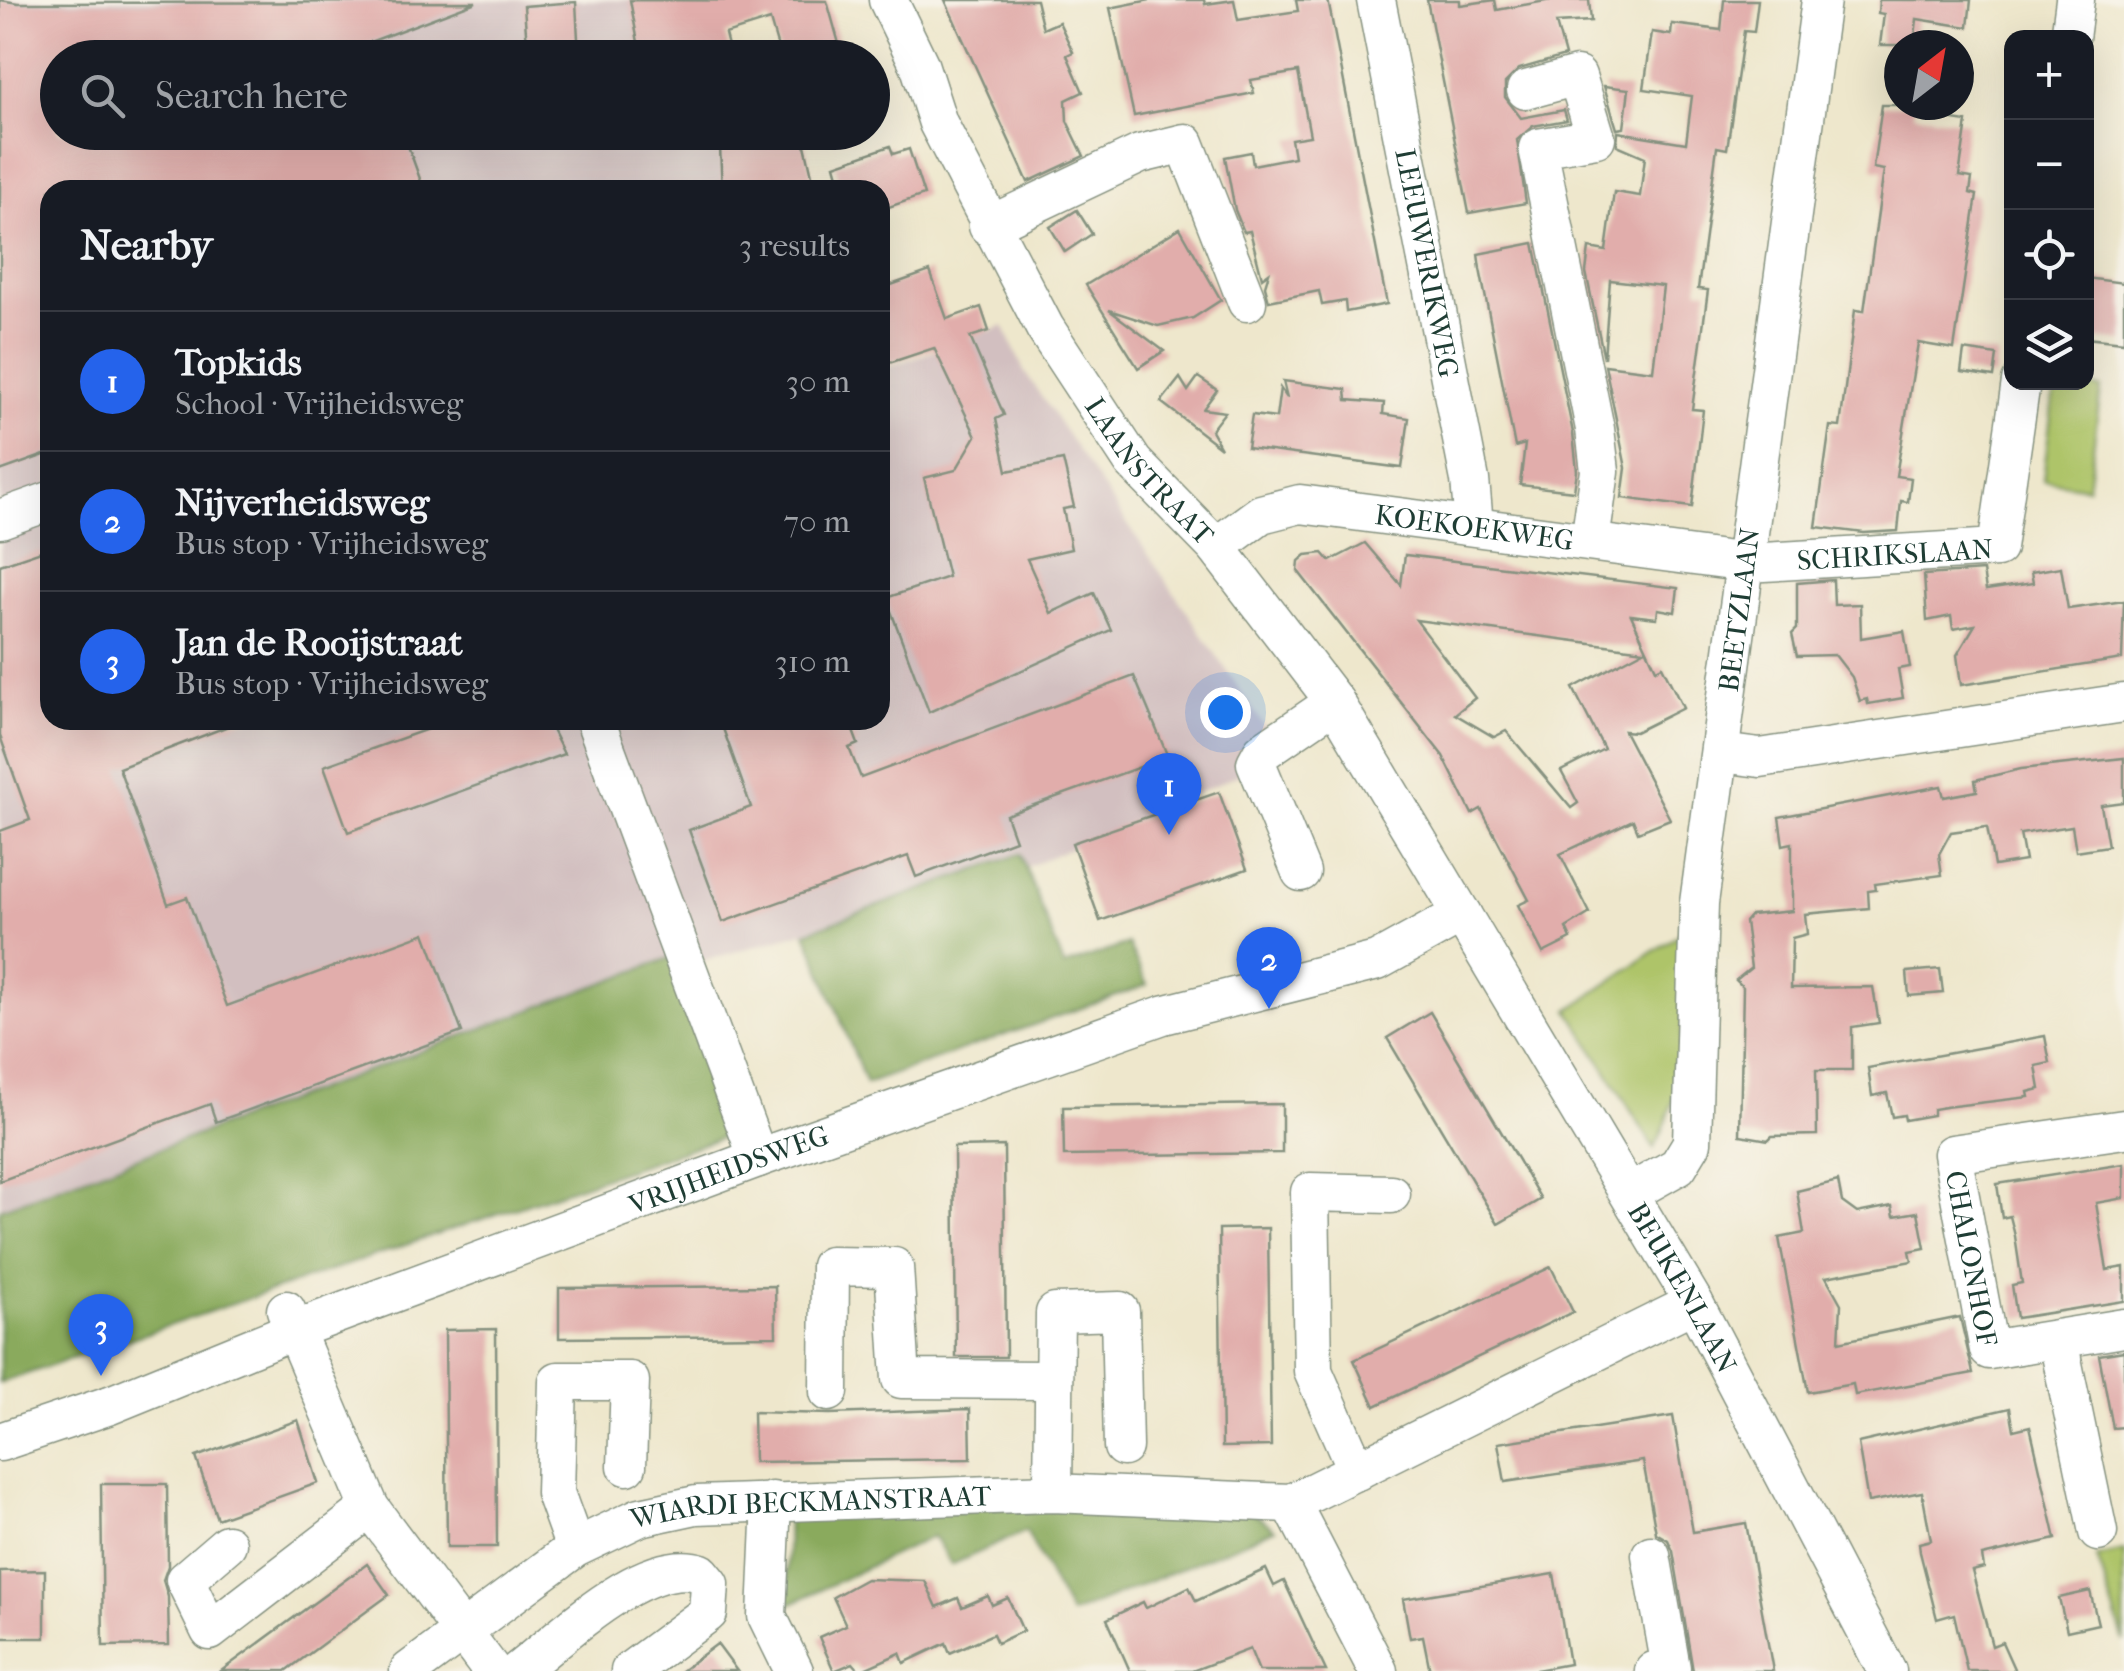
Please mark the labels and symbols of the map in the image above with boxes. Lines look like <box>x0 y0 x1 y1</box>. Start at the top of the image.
north arrow <box>1884 30 1974 120</box>
street label: LEEUWERIKWEG <box>1388 146 1466 380</box>
street label: LAANSTRAAT <box>1078 391 1221 553</box>
street label: KOEKOEKWEG <box>1373 498 1576 557</box>
street label: BEETZLAAN <box>1712 526 1767 694</box>
street label: SCHRIKSLAAN <box>1796 532 1994 577</box>
your location <box>1200 687 1251 738</box>
pin: 1 <box>1136 752 1202 835</box>
pin: 2 <box>1236 926 1302 1009</box>
street label: VRIJHEIDSWEG <box>623 1118 833 1222</box>
street label: CHALONHOF <box>1939 1168 2004 1349</box>
street label: BEUKENLAAN <box>1621 1197 1744 1379</box>
pin: 3 <box>68 1294 134 1376</box>
street label: WIARDI BECKMANSTRAAT <box>626 1479 993 1536</box>

